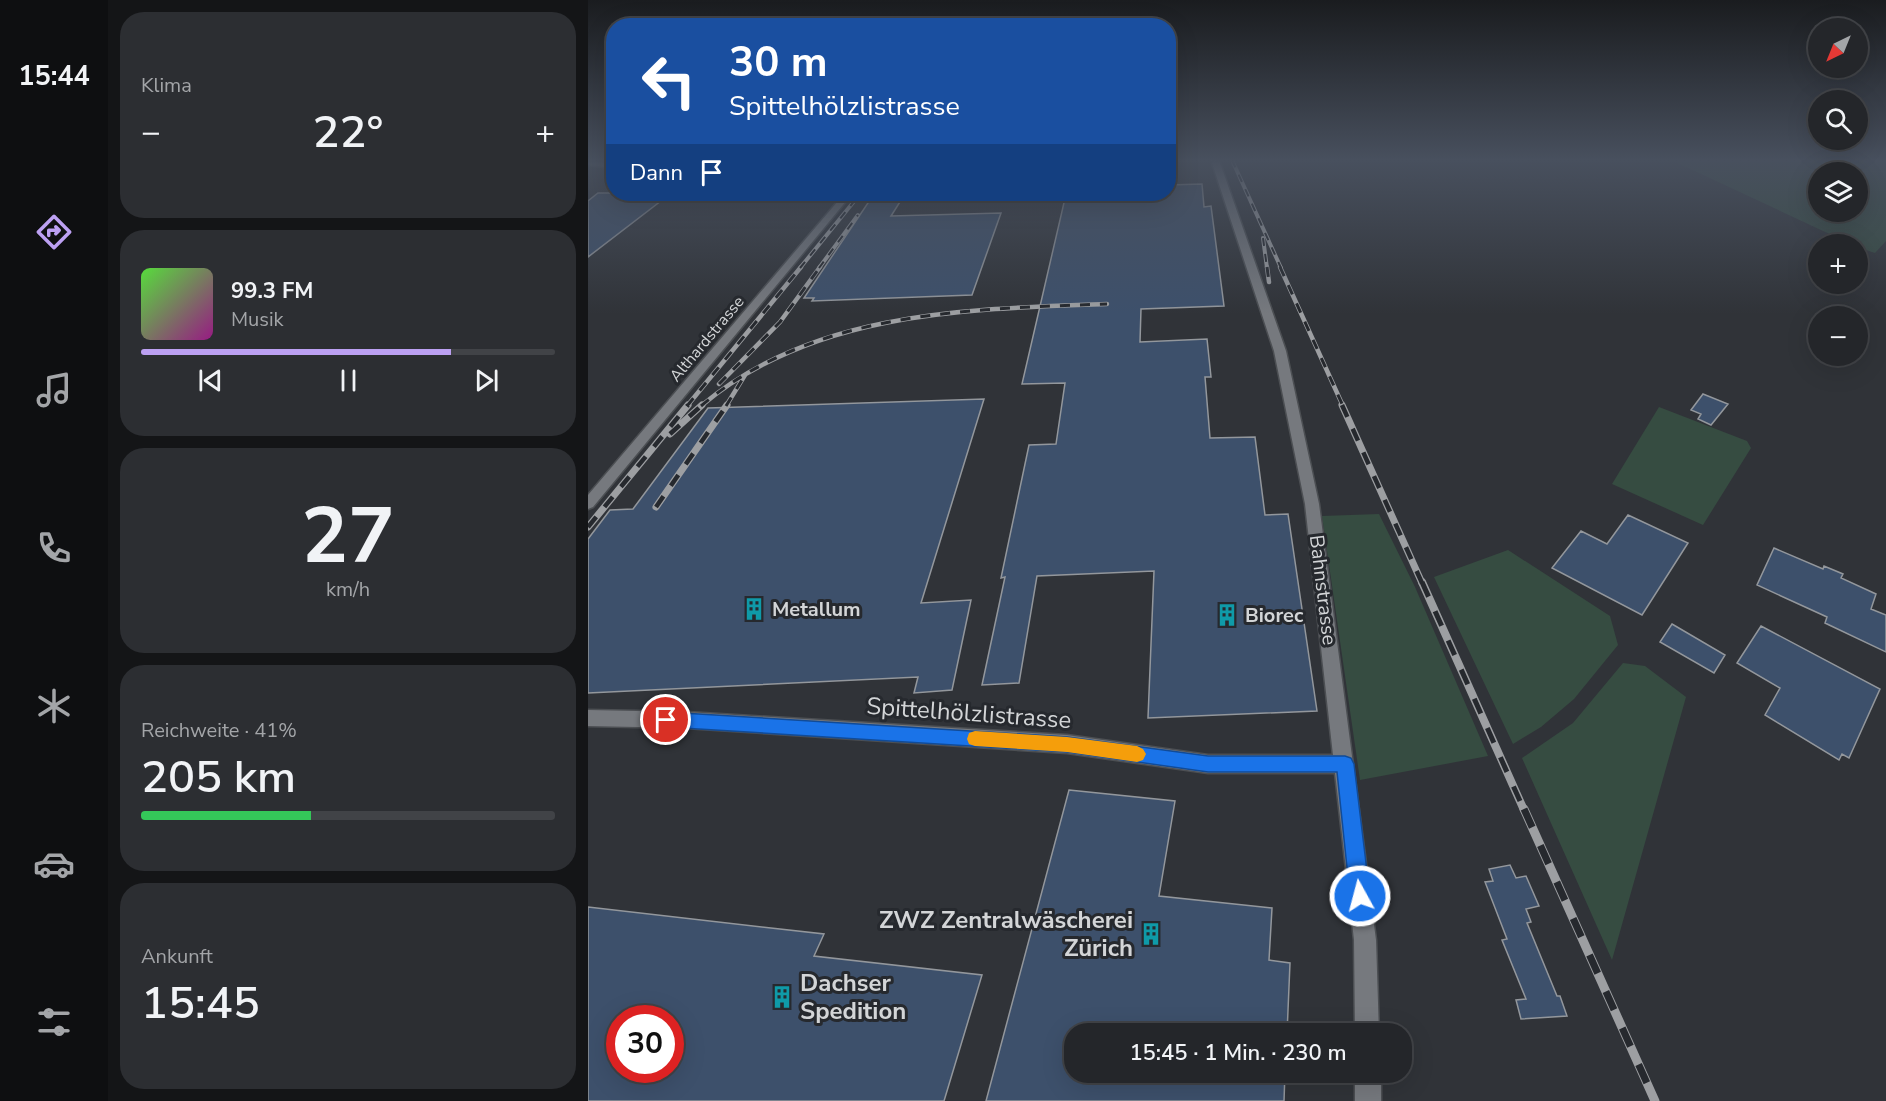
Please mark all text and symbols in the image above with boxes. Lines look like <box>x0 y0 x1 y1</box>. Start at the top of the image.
north arrow <box>1808 18 1868 78</box>
map controls <box>1808 18 1868 366</box>
text: 30 m <box>729 34 828 91</box>
icon: left <box>630 42 708 120</box>
text: 15:44 <box>18 58 90 95</box>
text: Klima <box>141 72 192 99</box>
text: Spittelhölzlistrasse <box>729 88 960 125</box>
button: search <box>1808 90 1868 150</box>
text: 22° <box>313 102 383 163</box>
text: − <box>141 110 161 155</box>
text: + <box>535 110 555 155</box>
icon: arrive <box>695 156 728 189</box>
text: Dann <box>630 158 683 188</box>
button: layers <box>1808 162 1868 222</box>
icon: directions <box>33 211 75 253</box>
button: + <box>1808 234 1868 294</box>
text: 99.3 FM <box>231 276 313 306</box>
street label: Althardstrasse <box>665 291 749 387</box>
text: Musik <box>231 306 284 333</box>
button: − <box>1808 306 1868 366</box>
icon: previous <box>194 364 227 397</box>
icon: pause <box>332 364 365 397</box>
icon: next <box>470 364 503 397</box>
icon: music <box>33 369 75 411</box>
text: 27 <box>301 483 395 590</box>
icon: phone <box>33 527 75 569</box>
street label: Bahnstrasse <box>1303 533 1343 647</box>
text: km/h <box>326 576 370 603</box>
building icon: Metallum <box>741 596 767 622</box>
place label: Metallum <box>772 596 861 623</box>
building icon: Biorec <box>1214 602 1240 628</box>
place label: Biorec <box>1245 602 1304 629</box>
icon: climate <box>33 685 75 727</box>
street label: Spittelhölzlistrasse <box>865 690 1073 736</box>
pin <box>640 694 691 745</box>
icon: arrive <box>649 703 682 736</box>
text: Reichweite · 41% <box>141 717 297 744</box>
text: 205 km <box>141 747 296 808</box>
icon: car <box>33 843 75 885</box>
position arrow <box>1328 864 1392 928</box>
place label: ZWZ Zentralwäscherei Zürich <box>879 904 1133 964</box>
building icon: ZWZ Zentralwäscherei Zürich <box>1138 921 1164 947</box>
text: Ankunft <box>141 943 213 970</box>
place label: Dachser Spedition <box>800 967 906 1027</box>
text: 15:45 <box>141 973 260 1034</box>
building icon: Dachser Spedition <box>769 984 795 1010</box>
icon: filters <box>33 1001 75 1043</box>
speed limit sign: 30 <box>606 1005 684 1083</box>
text: 15:45 · 1 Min. · 230 m <box>1129 1038 1347 1068</box>

